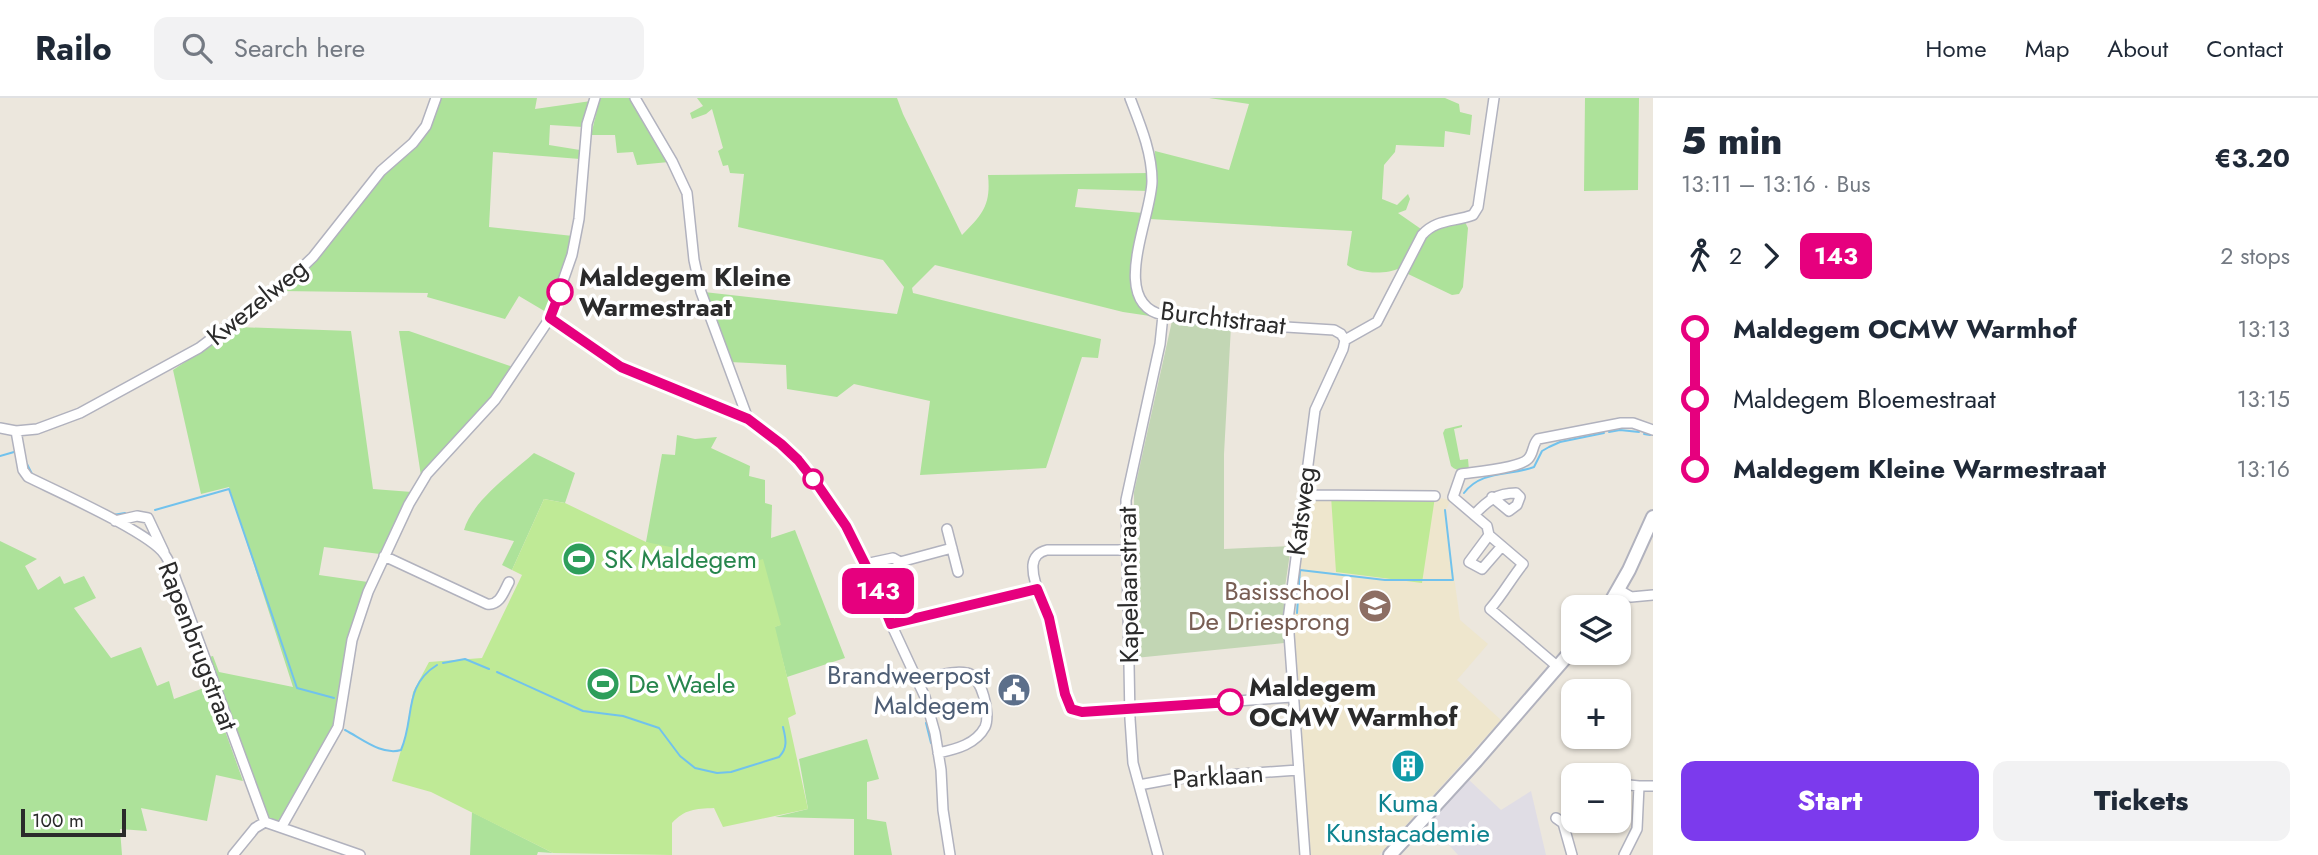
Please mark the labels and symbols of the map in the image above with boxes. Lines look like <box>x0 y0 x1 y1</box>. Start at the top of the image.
street label: Kwezelweg <box>198 249 316 355</box>
place label: Maldegem Kleine Warmestraat <box>579 258 791 326</box>
marker: Maldegem Kleine Warmestraat <box>547 279 573 305</box>
street label: Burchtstraat <box>1158 291 1289 345</box>
street label: Katsweg <box>1277 464 1325 558</box>
unlabelled marker <box>803 469 823 489</box>
street label: Kapelaanstraat <box>1108 505 1148 664</box>
sports icon: SK Maldegem <box>560 540 598 578</box>
place label: SK Maldegem <box>604 540 757 578</box>
street label: Rapenbrugstraat <box>148 556 248 737</box>
line badge: 143 <box>838 568 918 614</box>
place label: Basisschool De Driesprong <box>1188 572 1350 640</box>
school or university icon: Basisschool De Driesprong <box>1356 587 1394 625</box>
place label: Brandweerpost Maldegem <box>827 656 991 724</box>
sports icon: De Waele <box>584 665 622 703</box>
place label: De Waele <box>628 665 735 703</box>
place label: Maldegem OCMW Warmhof <box>1249 668 1458 736</box>
public building icon: Brandweerpost Maldegem <box>995 671 1033 709</box>
marker: Maldegem OCMW Warmhof <box>1217 689 1243 715</box>
building icon: Kuma Kunstacademie <box>1389 747 1427 785</box>
street label: Parklaan <box>1171 754 1265 798</box>
place label: Kuma Kunstacademie <box>1326 784 1490 852</box>
scale bar <box>21 806 126 838</box>

